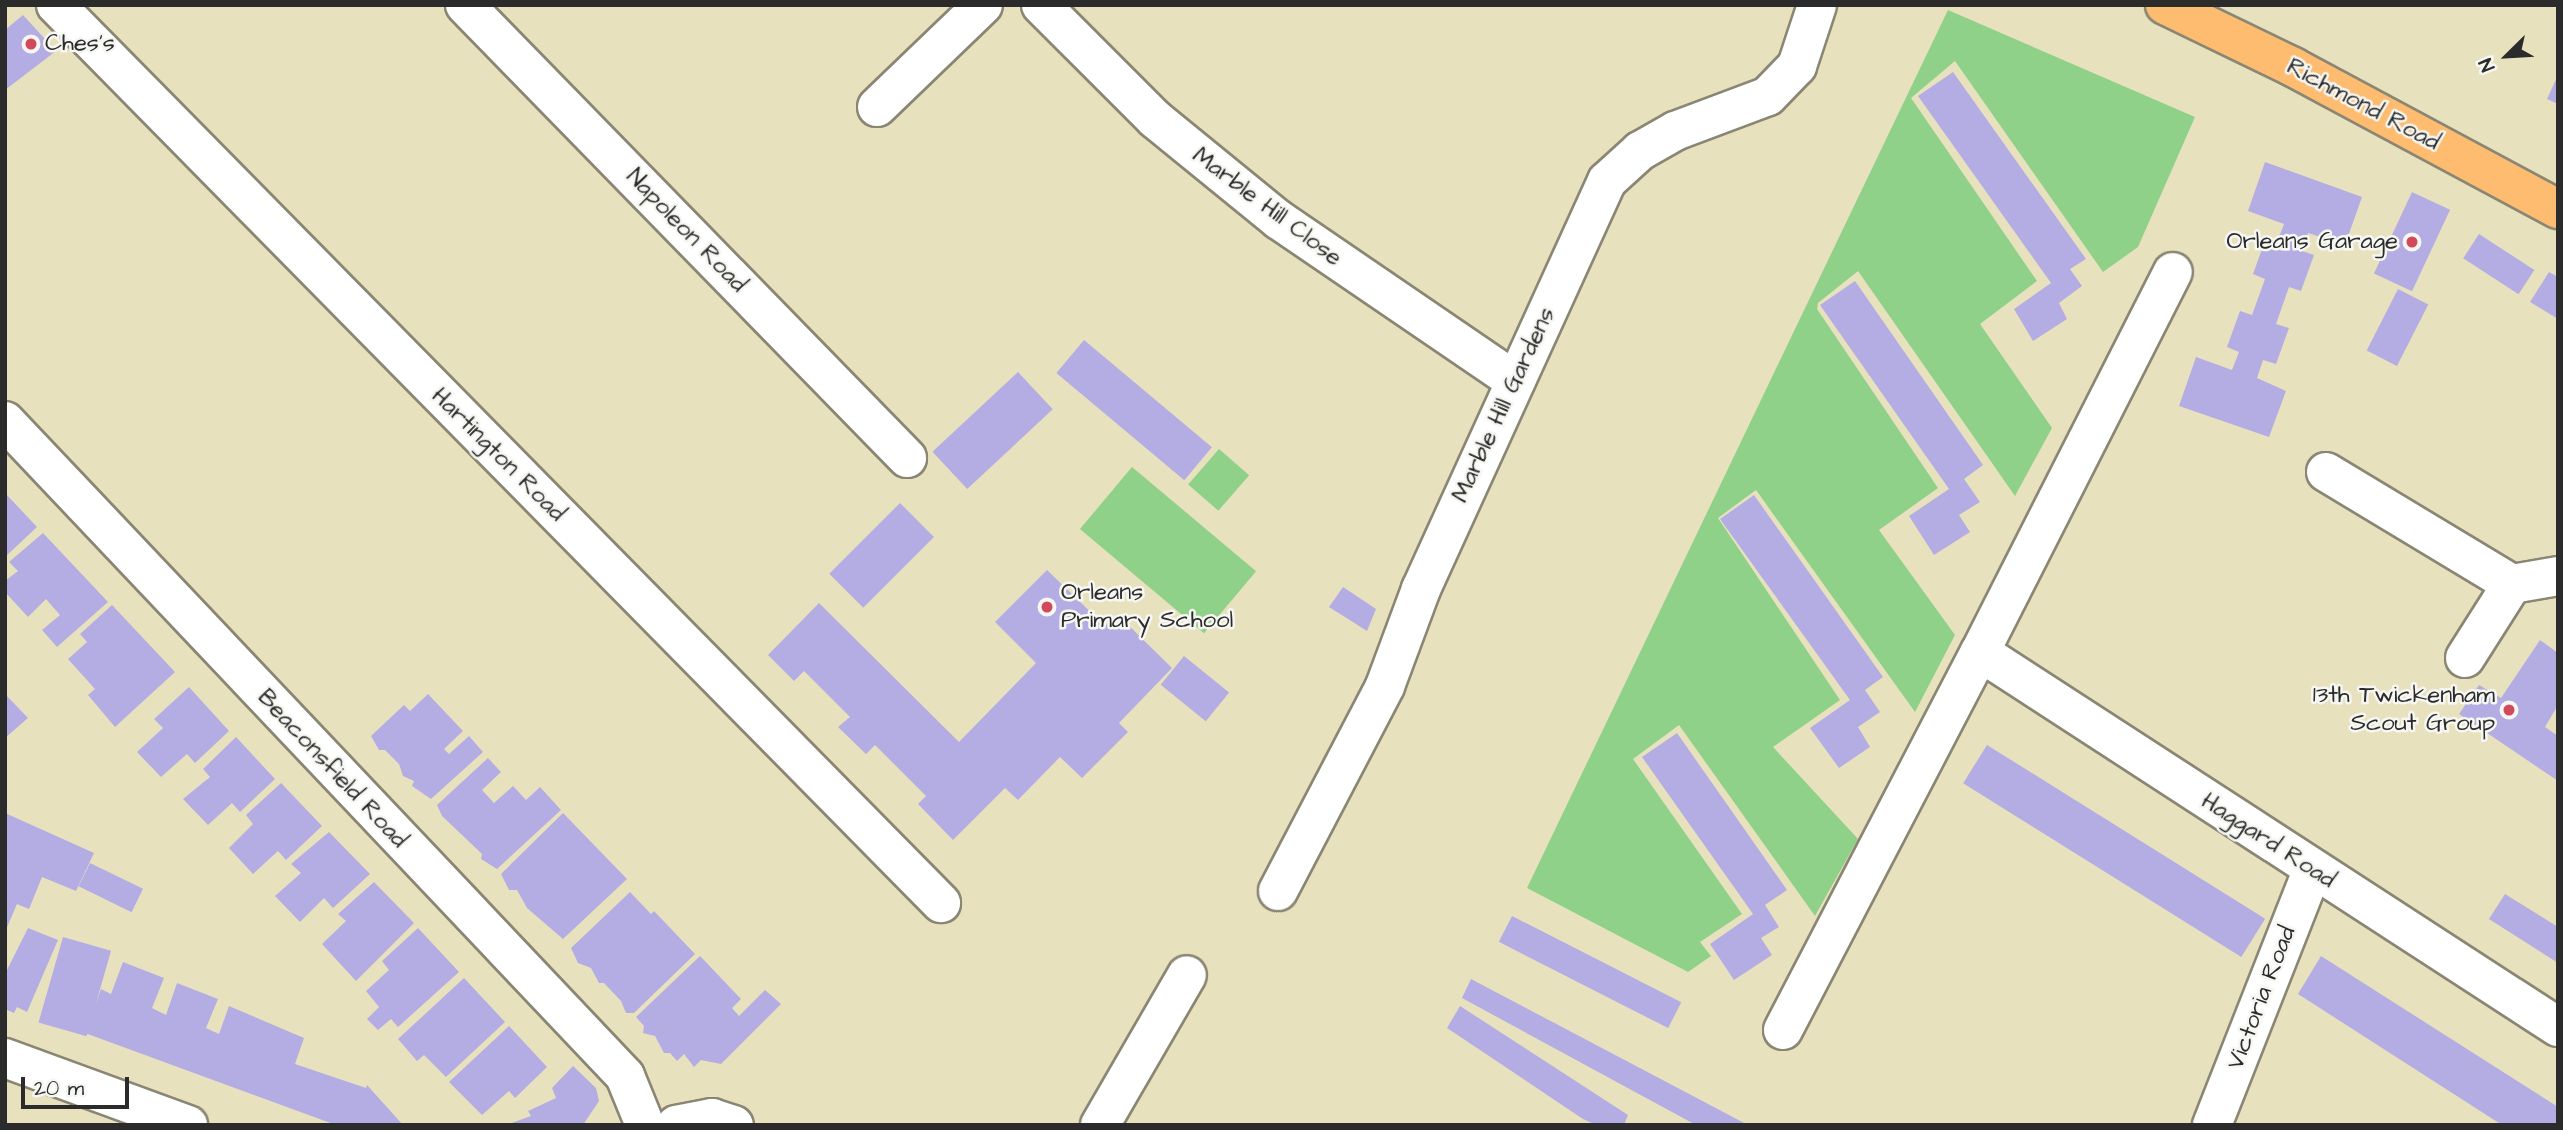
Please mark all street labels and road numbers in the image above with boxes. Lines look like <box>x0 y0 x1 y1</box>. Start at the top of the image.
street label: Richmond Road <box>2282 53 2444 157</box>
street label: Marble Hill Close <box>1187 141 1347 273</box>
street label: Napoleon Road <box>620 163 752 299</box>
street label: Marble Hill Gardens <box>1446 303 1562 507</box>
street label: Hartington Road <box>425 382 571 528</box>
street label: Beaconsfield Road <box>251 684 413 854</box>
street label: Haggard Road <box>2196 787 2340 895</box>
street label: Victoria Road <box>2222 922 2302 1074</box>

